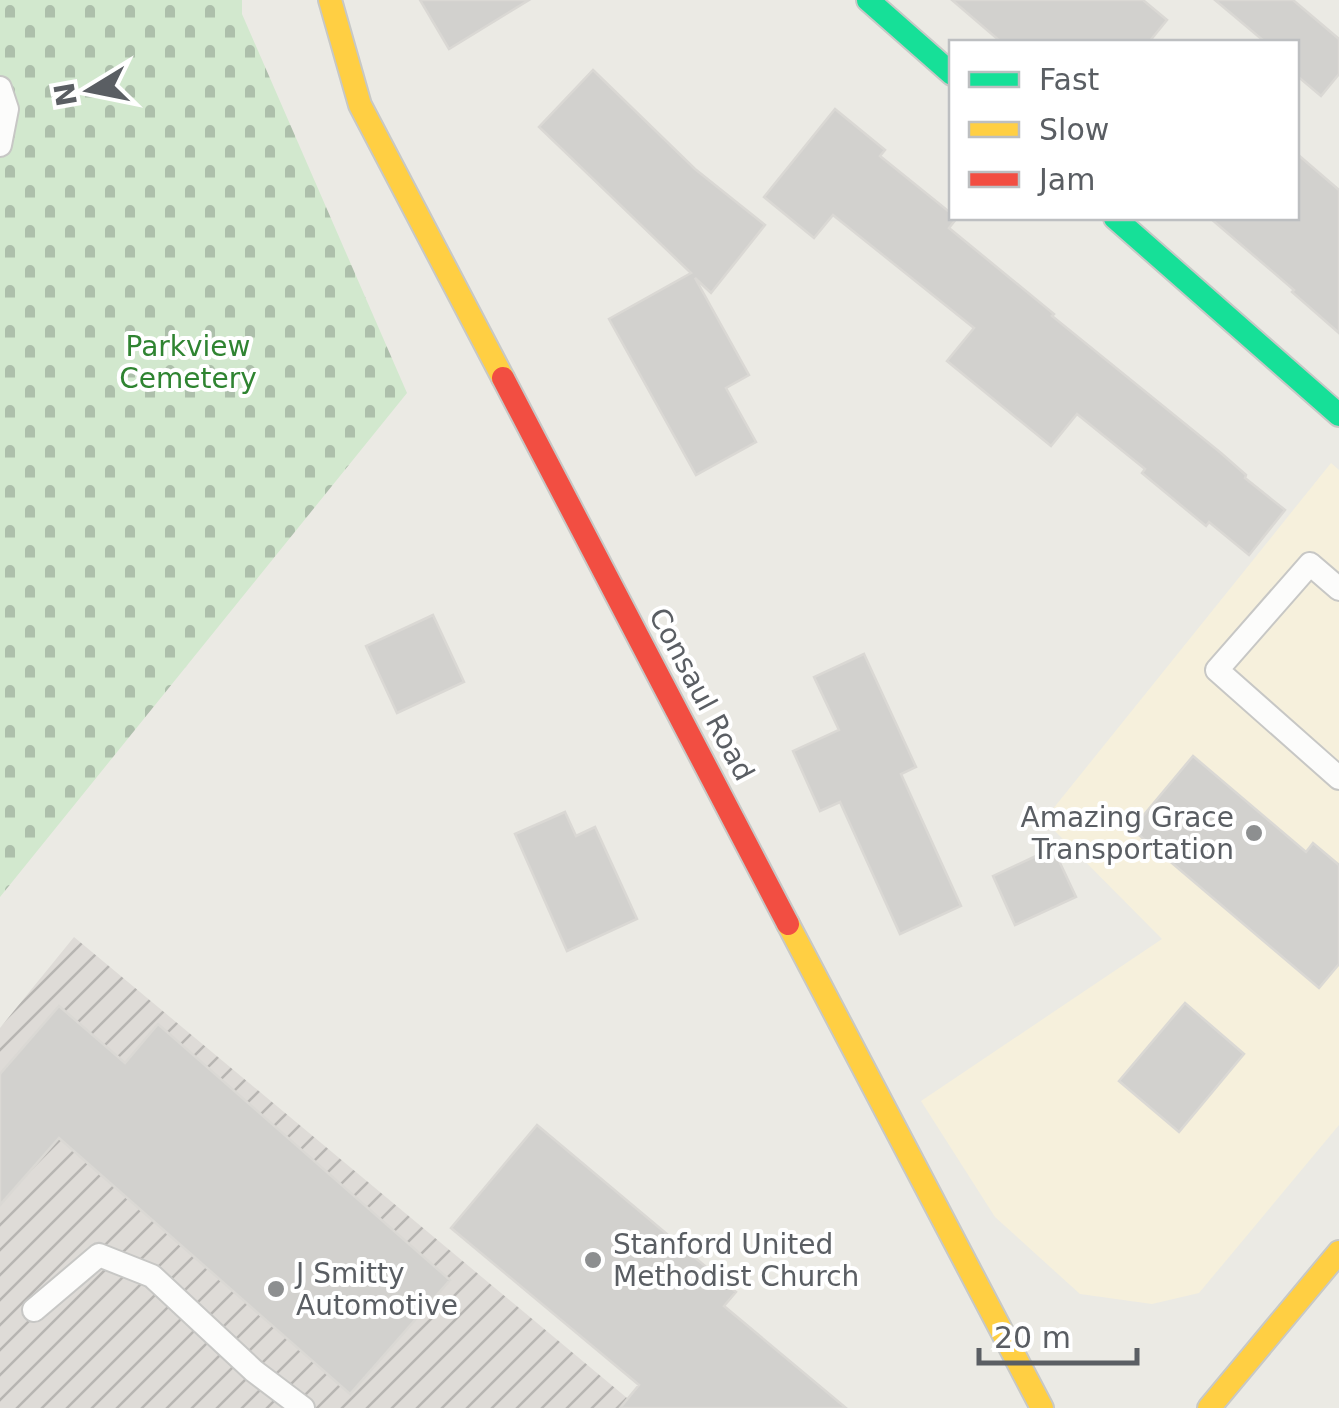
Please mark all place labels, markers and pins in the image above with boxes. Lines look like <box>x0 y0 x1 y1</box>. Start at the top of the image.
place label: Amazing Grace Transportation <box>1021 801 1234 866</box>
marker: Amazing Grace Transportation <box>1243 822 1265 844</box>
place label: Stanford United Methodist Church <box>613 1228 859 1293</box>
marker: Stanford United Methodist Church <box>582 1249 604 1271</box>
place label: J Smitty Automotive <box>294 1257 458 1322</box>
marker: J Smitty Automotive <box>265 1278 287 1300</box>

